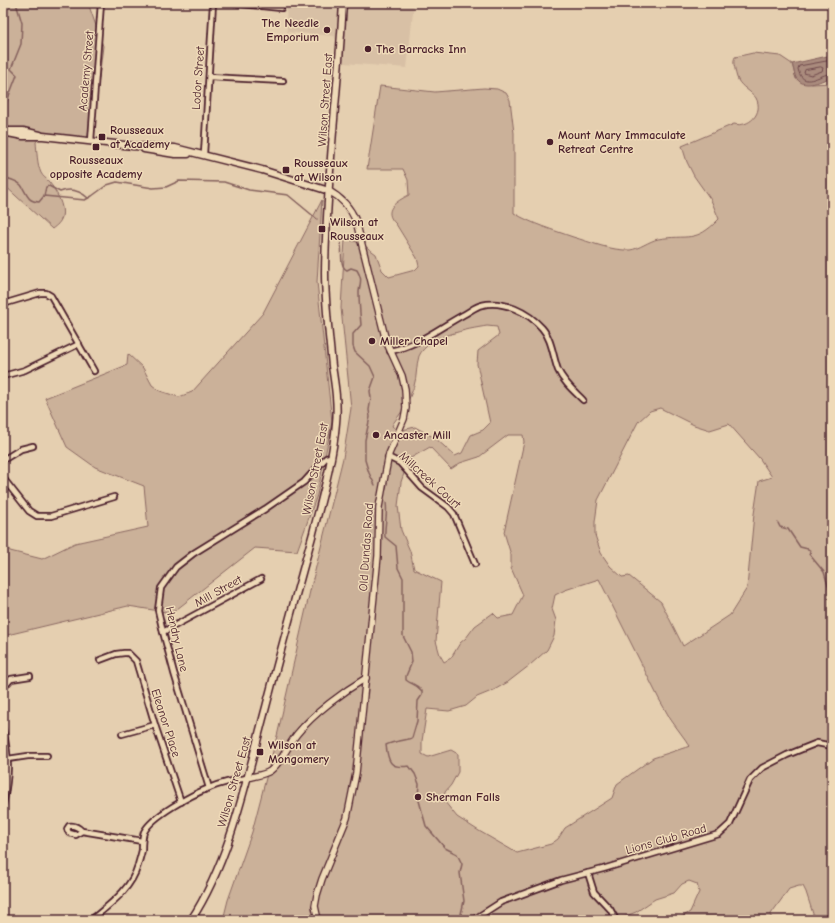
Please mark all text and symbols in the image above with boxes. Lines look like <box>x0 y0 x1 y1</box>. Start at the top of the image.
place label: The Needle Emporium <box>262 16 319 44</box>
marker: The Needle Emporium <box>322 25 332 35</box>
street label: Academy Street <box>76 30 97 112</box>
place label: The Barracks Inn <box>376 42 466 56</box>
marker: The Barracks Inn <box>363 44 373 54</box>
street label: Lodor Street <box>189 45 207 110</box>
street label: Wilson Street East <box>315 52 335 147</box>
place label: Rousseaux at Academy <box>110 123 170 151</box>
place label: Mount Mary Immaculate Retreat Centre <box>558 128 686 156</box>
marker: Rousseaux at Academy <box>97 132 107 142</box>
marker: Mount Mary Immaculate Retreat Centre <box>545 137 555 147</box>
marker: Rousseaux opposite Academy <box>91 142 101 152</box>
place label: Rousseaux opposite Academy <box>50 153 143 181</box>
place label: Rousseaux at Wilson <box>294 156 348 184</box>
marker: Rousseaux at Wilson <box>281 165 291 175</box>
place label: Wilson at Rousseaux <box>330 215 384 243</box>
marker: Wilson at Rousseaux <box>317 224 327 234</box>
place label: Miller Chapel <box>380 334 448 348</box>
marker: Miller Chapel <box>367 336 377 346</box>
street label: Wilson Street East <box>299 421 331 516</box>
place label: Ancaster Mill <box>384 428 451 442</box>
marker: Ancaster Mill <box>371 430 381 440</box>
street label: Millcreek Court <box>396 449 464 512</box>
street label: Old Dundas Road <box>356 502 376 592</box>
street label: Mill Street <box>192 572 245 610</box>
street label: Hendry Lane <box>163 605 191 673</box>
street label: Eleanor Place <box>148 687 184 759</box>
street label: Wilson Street East <box>214 735 254 829</box>
place label: Wilson at Mongomery <box>268 738 329 766</box>
marker: Wilson at Mongomery <box>255 747 265 757</box>
place label: Sherman Falls <box>426 790 500 804</box>
marker: Sherman Falls <box>413 792 423 802</box>
street label: Lions Club Road <box>624 821 708 857</box>

